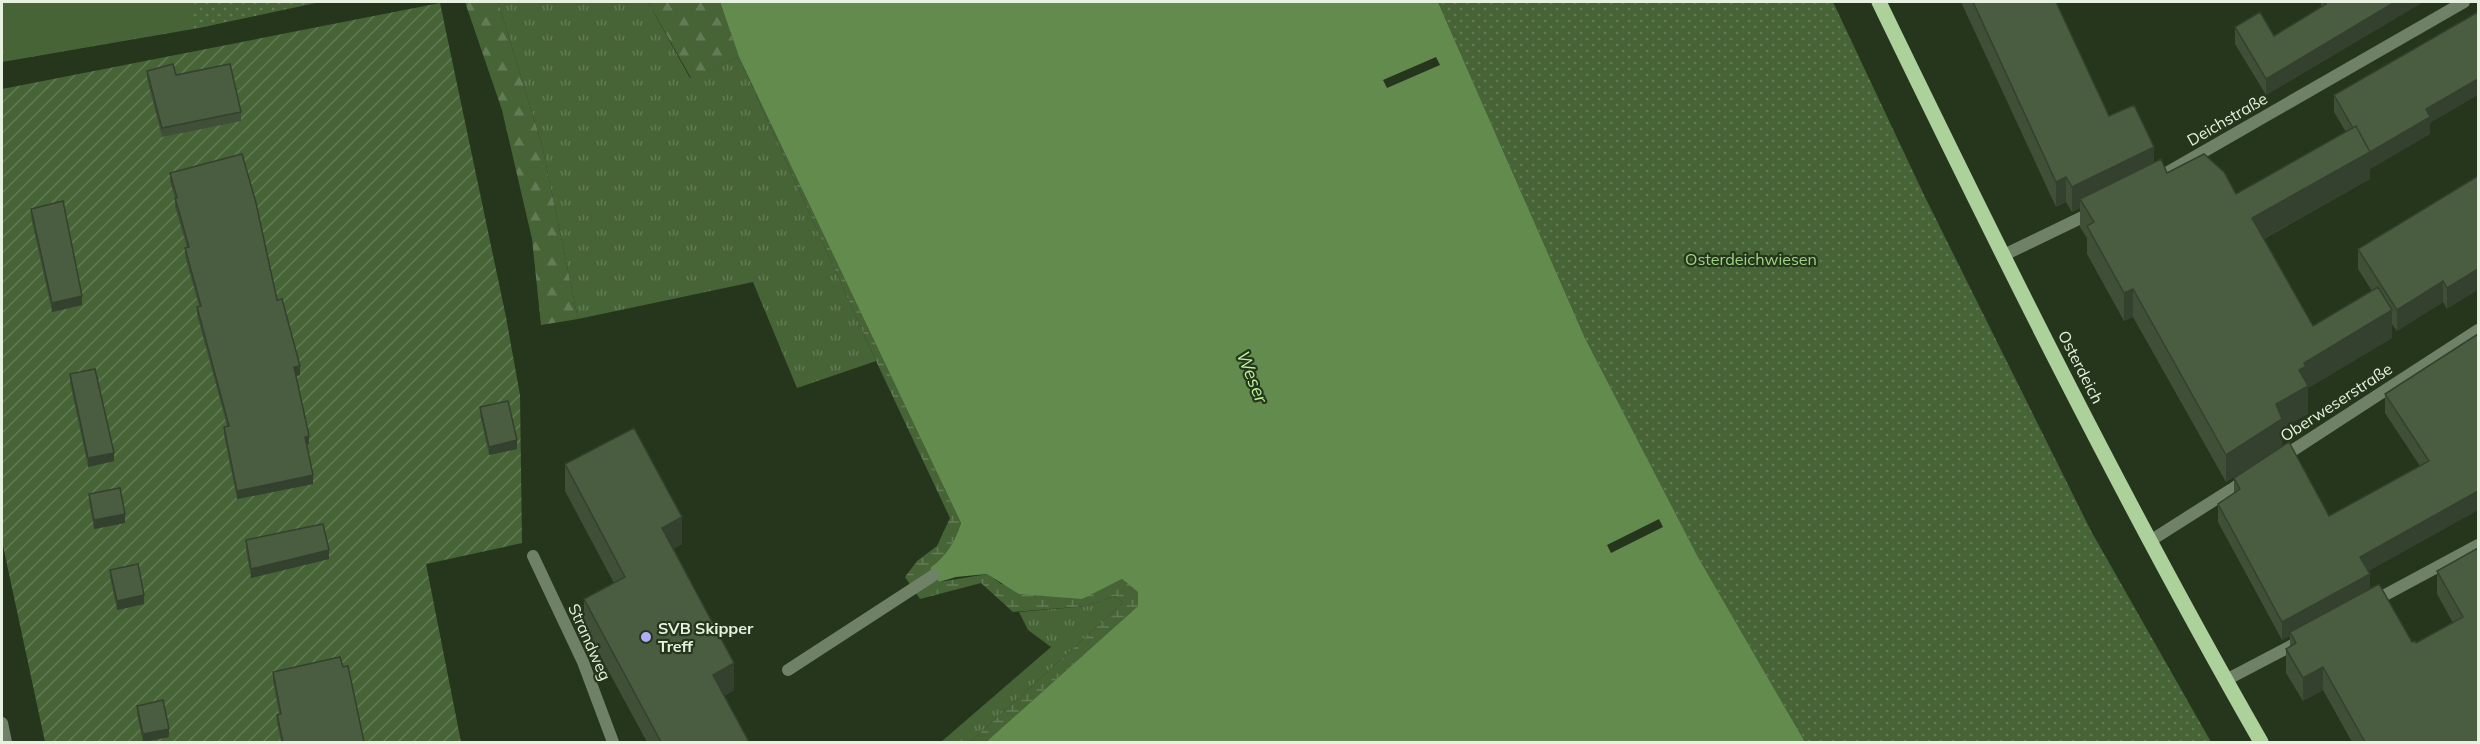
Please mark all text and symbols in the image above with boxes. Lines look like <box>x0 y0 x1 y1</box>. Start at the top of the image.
street label: Deichstraße <box>2183 88 2271 150</box>
park label: Osterdeichwiesen <box>1685 249 1817 269</box>
street label: Osterdeich <box>2054 327 2108 407</box>
water label: Weser <box>1232 347 1274 408</box>
street label: Oberweserstraße <box>2276 358 2396 446</box>
street label: Strandweg <box>564 600 616 684</box>
place label: SVB Skipper Treff <box>658 618 754 656</box>
marker: SVB Skipper Treff <box>639 630 653 644</box>

